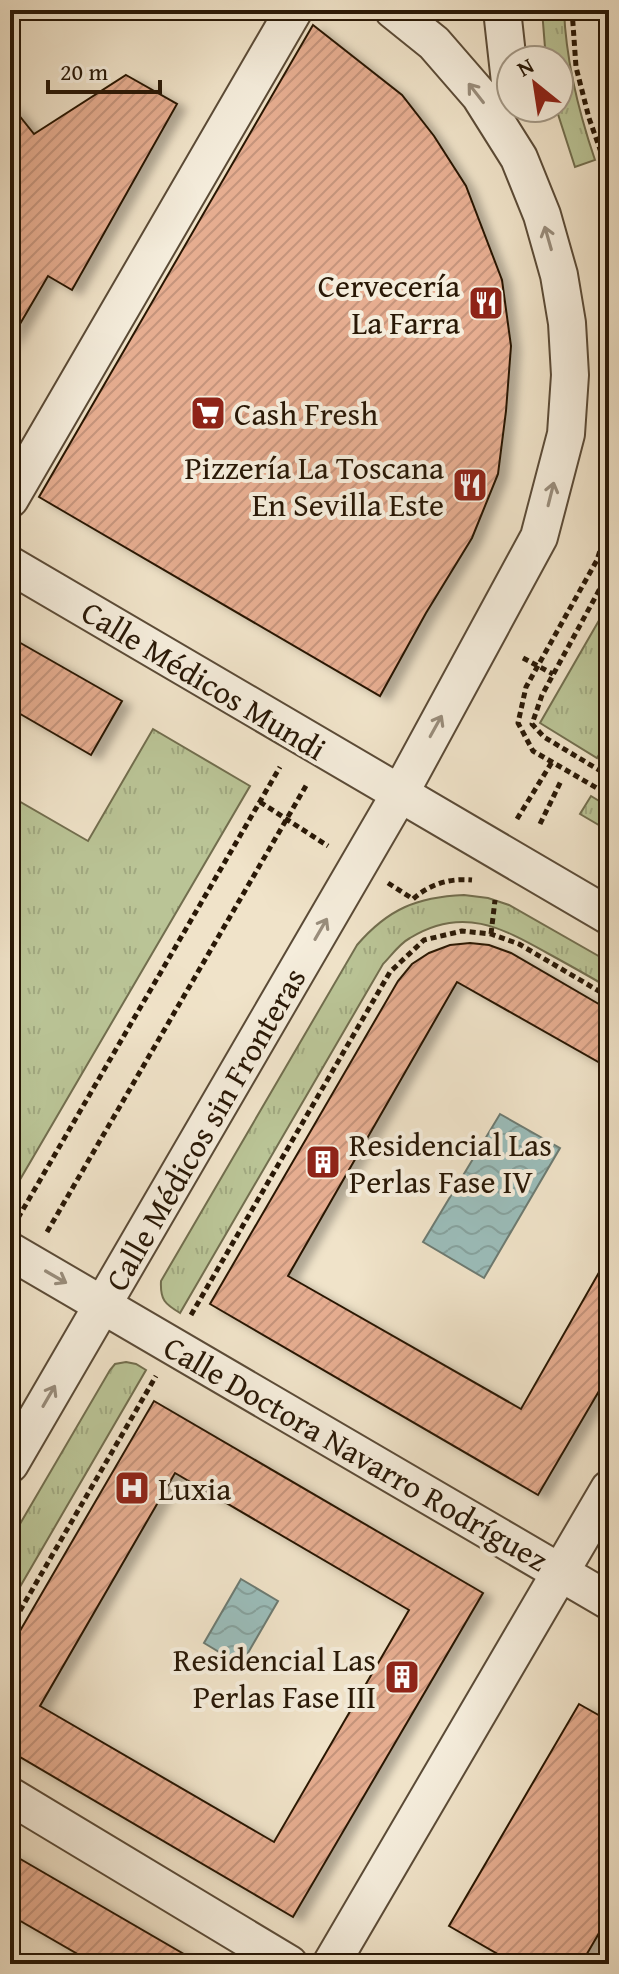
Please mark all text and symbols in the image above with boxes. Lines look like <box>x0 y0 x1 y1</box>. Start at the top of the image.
scale bar <box>48 44 160 94</box>
north arrow <box>495 44 575 124</box>
text: N <box>511 49 540 84</box>
text: 20 m <box>60 54 108 89</box>
one-way arrow <box>468 83 485 104</box>
one-way arrow <box>540 226 555 252</box>
place label: Cervecería La Farra <box>318 262 460 346</box>
restaurant icon: Cervecería La Farra <box>467 284 505 322</box>
place label: Cash Fresh <box>234 390 378 437</box>
supermarket icon: Cash Fresh <box>189 394 227 432</box>
place label: Pizzería La Toscana En Sevilla Este <box>185 444 444 528</box>
restaurant icon: Pizzería La Toscana En Sevilla Este <box>451 466 489 504</box>
one-way arrow <box>544 481 559 507</box>
street label: Calle Médicos Mundi <box>73 588 335 772</box>
one-way arrow <box>429 715 445 738</box>
one-way arrow <box>314 918 329 942</box>
street label: Calle Médicos sin Fronteras <box>93 959 317 1299</box>
place label: Residencial Las Perlas Fase IV <box>349 1121 552 1205</box>
building icon: Residencial Las Perlas Fase IV <box>304 1143 342 1181</box>
one-way arrow <box>44 1269 67 1285</box>
street label: Calle Doctora Navarro Rodríguez <box>155 1323 557 1583</box>
one-way arrow <box>41 1385 57 1408</box>
place label: Luxia <box>158 1465 231 1512</box>
hospital icon: Luxia <box>113 1469 151 1507</box>
place label: Residencial Las Perlas Fase III <box>173 1636 376 1720</box>
building icon: Residencial Las Perlas Fase III <box>383 1658 421 1696</box>

